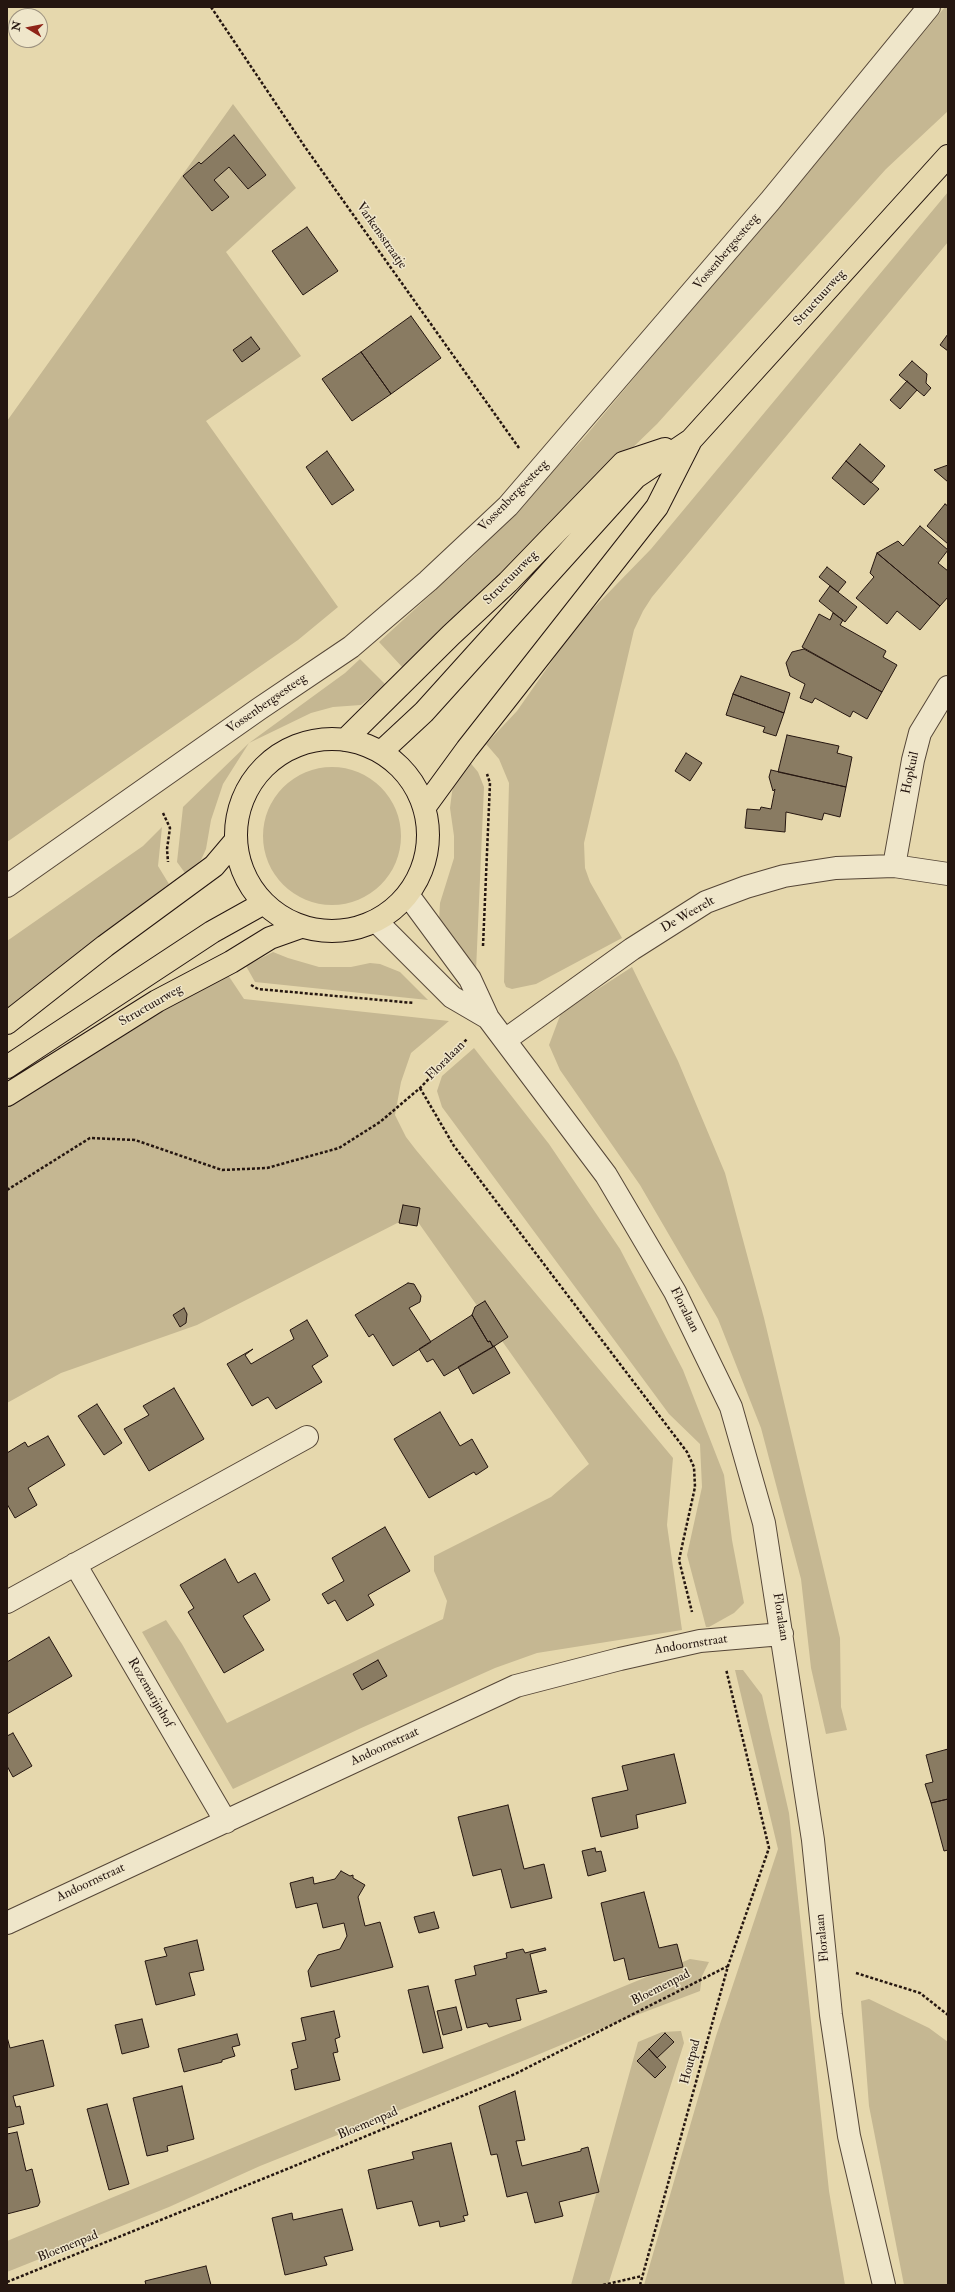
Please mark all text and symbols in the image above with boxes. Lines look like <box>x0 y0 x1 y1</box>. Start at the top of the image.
north arrow <box>8 8 48 48</box>
text: N <box>9 20 24 32</box>
street label: Varkensstraatje <box>352 200 410 272</box>
street label: Vossenbergsesteeg <box>691 211 763 293</box>
street label: Structuurweg <box>791 267 849 329</box>
street label: Vossenbergsesteeg <box>476 457 552 535</box>
street label: Structuurweg <box>481 548 541 608</box>
street label: Vossenbergsesteeg <box>224 671 310 737</box>
street label: Hopkuil <box>899 750 923 796</box>
street label: De Weerelt <box>658 893 718 937</box>
street label: Structuurweg <box>117 982 185 1030</box>
street label: Floralaan <box>423 1038 469 1084</box>
street label: Floralaan <box>666 1285 702 1335</box>
street label: Floralaan <box>768 1592 792 1642</box>
street label: Andoornstraat <box>653 1632 729 1658</box>
street label: Rozemarijnhof <box>124 1655 176 1731</box>
street label: Andoornstraat <box>348 1724 422 1770</box>
street label: Andoornstraat <box>54 1860 128 1906</box>
street label: Floralaan <box>813 1913 833 1963</box>
street label: Bloemenpad <box>629 1967 693 2009</box>
street label: Houtpad <box>678 2038 704 2086</box>
street label: Bloemenpad <box>336 2104 400 2144</box>
street label: Bloemenpad <box>35 2228 101 2266</box>

